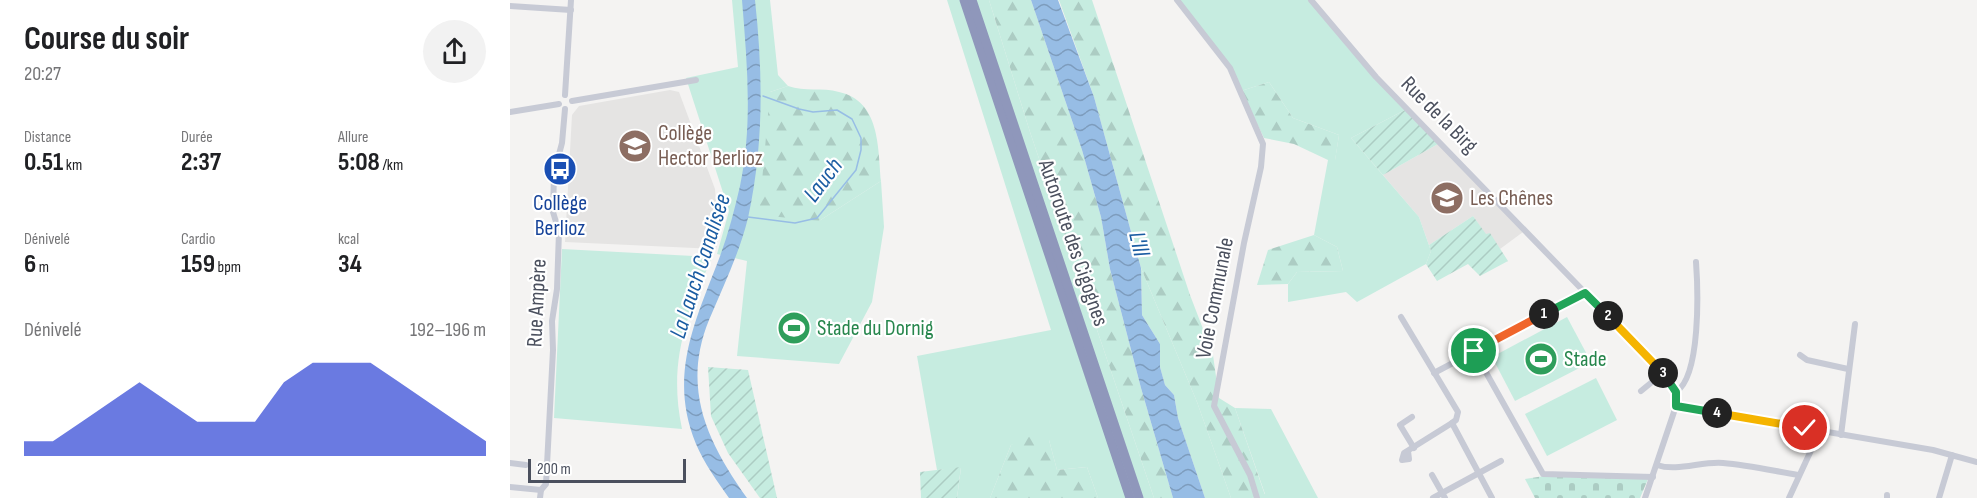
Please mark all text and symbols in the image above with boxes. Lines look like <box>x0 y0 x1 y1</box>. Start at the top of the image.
text: Course du soir <box>24 19 189 59</box>
button: share <box>423 20 486 83</box>
text: 20:27 <box>24 62 61 86</box>
street label: Rue de la Birg <box>1395 71 1483 159</box>
place label: Collège Hector Berlioz <box>658 120 763 172</box>
text: Distance <box>24 128 71 147</box>
text: Durée <box>181 128 213 147</box>
text: Allure <box>338 128 368 147</box>
school or university icon: Collège Hector Berlioz <box>617 128 653 164</box>
text: 0.51 <box>24 147 63 178</box>
text: 2:37 <box>181 147 221 178</box>
text: 5:08 <box>338 147 380 178</box>
bus stop icon: Collège Berlioz <box>542 151 578 187</box>
water label: Lauch <box>797 152 849 208</box>
street label: Autoroute des Cigognes <box>1032 155 1114 330</box>
text: km <box>63 156 82 175</box>
text: /km <box>380 156 403 175</box>
school or university icon: Les Chênes <box>1429 180 1465 216</box>
place label: Les Chênes <box>1470 185 1553 212</box>
place label: Collège Berlioz <box>533 190 587 242</box>
water label: La Lauch Canalisée <box>663 190 737 342</box>
water label: L'Ill <box>1122 229 1156 260</box>
text: Dénivelé <box>24 230 70 249</box>
text: Cardio <box>181 230 215 249</box>
text: kcal <box>338 230 359 249</box>
street label: Voie Communale <box>1190 235 1240 361</box>
text: 6 <box>24 249 36 280</box>
text: 159 <box>181 249 215 280</box>
text: 34 <box>338 249 362 280</box>
text: m <box>36 258 49 277</box>
text: bpm <box>215 258 241 277</box>
street label: Rue Ampère <box>521 258 553 348</box>
pin: 1 <box>1529 299 1559 329</box>
pin: 2 <box>1593 301 1623 331</box>
text: 1 <box>1541 304 1547 323</box>
text: 2 <box>1604 306 1612 325</box>
sports icon: Stade du Dornig <box>776 310 812 346</box>
place label: Stade du Dornig <box>817 315 934 342</box>
text: Dénivelé <box>24 318 82 342</box>
text: 192–196 m <box>410 318 486 342</box>
pin <box>1448 325 1499 376</box>
icon: arrive <box>1457 334 1490 367</box>
sports icon: Stade <box>1523 341 1559 377</box>
place label: Stade <box>1564 346 1607 373</box>
pin: 3 <box>1648 358 1678 388</box>
text: 3 <box>1659 363 1667 382</box>
pin: 4 <box>1702 398 1732 428</box>
pin <box>1779 402 1830 453</box>
text: 4 <box>1713 403 1721 422</box>
icon: check <box>1788 411 1821 444</box>
scale bar <box>528 456 686 484</box>
text: 200 m <box>537 460 571 479</box>

